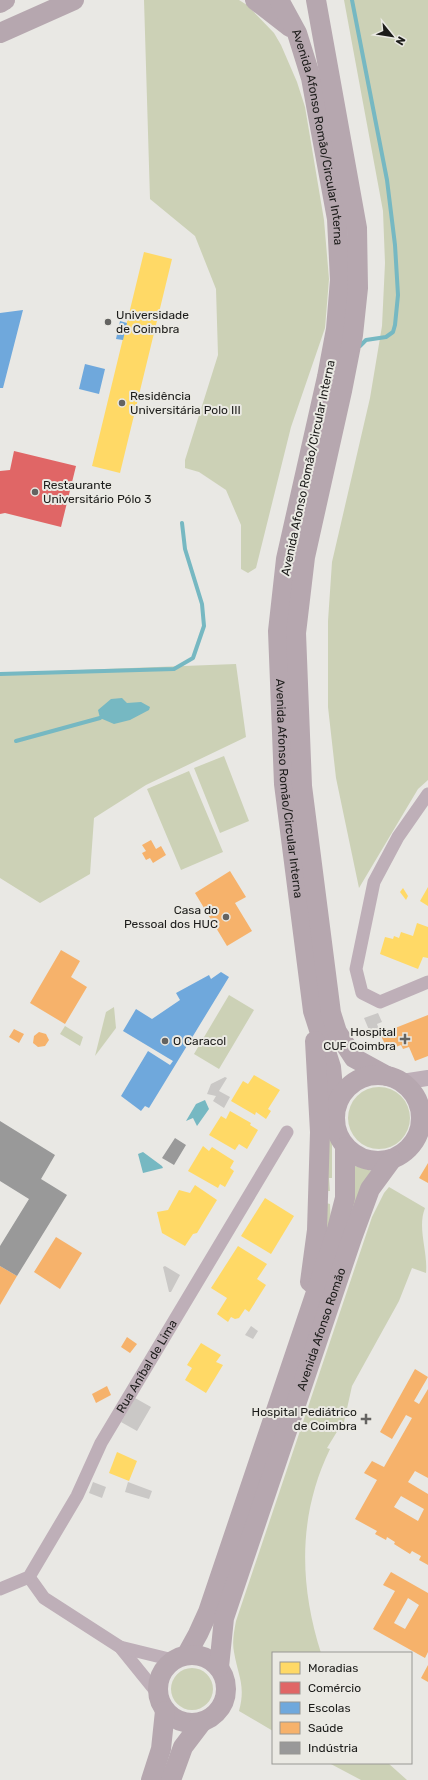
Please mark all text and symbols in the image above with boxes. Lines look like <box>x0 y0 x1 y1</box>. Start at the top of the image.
north arrow <box>372 16 412 56</box>
street label: Avenida Afonso Romão/Circular Interna <box>289 26 345 245</box>
text: N <box>393 34 408 47</box>
place label: Universidade de Coimbra <box>116 308 189 336</box>
marker: Universidade de Coimbra <box>103 317 113 327</box>
street label: Avenida Afonso Romão/Circular Interna <box>278 359 338 577</box>
place label: Residência Universitária Polo III <box>130 389 241 417</box>
marker: Residência Universitária Polo III <box>117 398 127 408</box>
place label: Restaurante Universitário Pólo 3 <box>43 478 151 506</box>
marker: Restaurante Universitário Pólo 3 <box>30 487 40 497</box>
street label: Avenida Afonso Romão/Circular Interna <box>273 678 306 899</box>
place label: Casa do Pessoal dos HUC <box>124 903 218 931</box>
marker: Casa do Pessoal dos HUC <box>221 912 231 922</box>
place label: Hospital CUF Coimbra <box>323 1025 396 1053</box>
marker: Hospital CUF Coimbra <box>399 1033 411 1045</box>
place label: O Caracol <box>173 1034 226 1048</box>
marker: O Caracol <box>160 1036 170 1046</box>
street label: Avenida Afonso Romão <box>294 1266 348 1392</box>
street label: Rua Aníbal de Lima <box>114 1317 180 1415</box>
place label: Hospital Pediátrico de Coimbra <box>252 1405 357 1433</box>
marker: Hospital Pediátrico de Coimbra <box>360 1413 372 1425</box>
legend <box>272 1652 412 1764</box>
text: Moradias <box>308 1661 358 1675</box>
text: Comércio <box>308 1681 361 1695</box>
text: Escolas <box>308 1701 351 1715</box>
text: Saúde <box>308 1721 343 1735</box>
text: Indústria <box>308 1741 358 1755</box>

